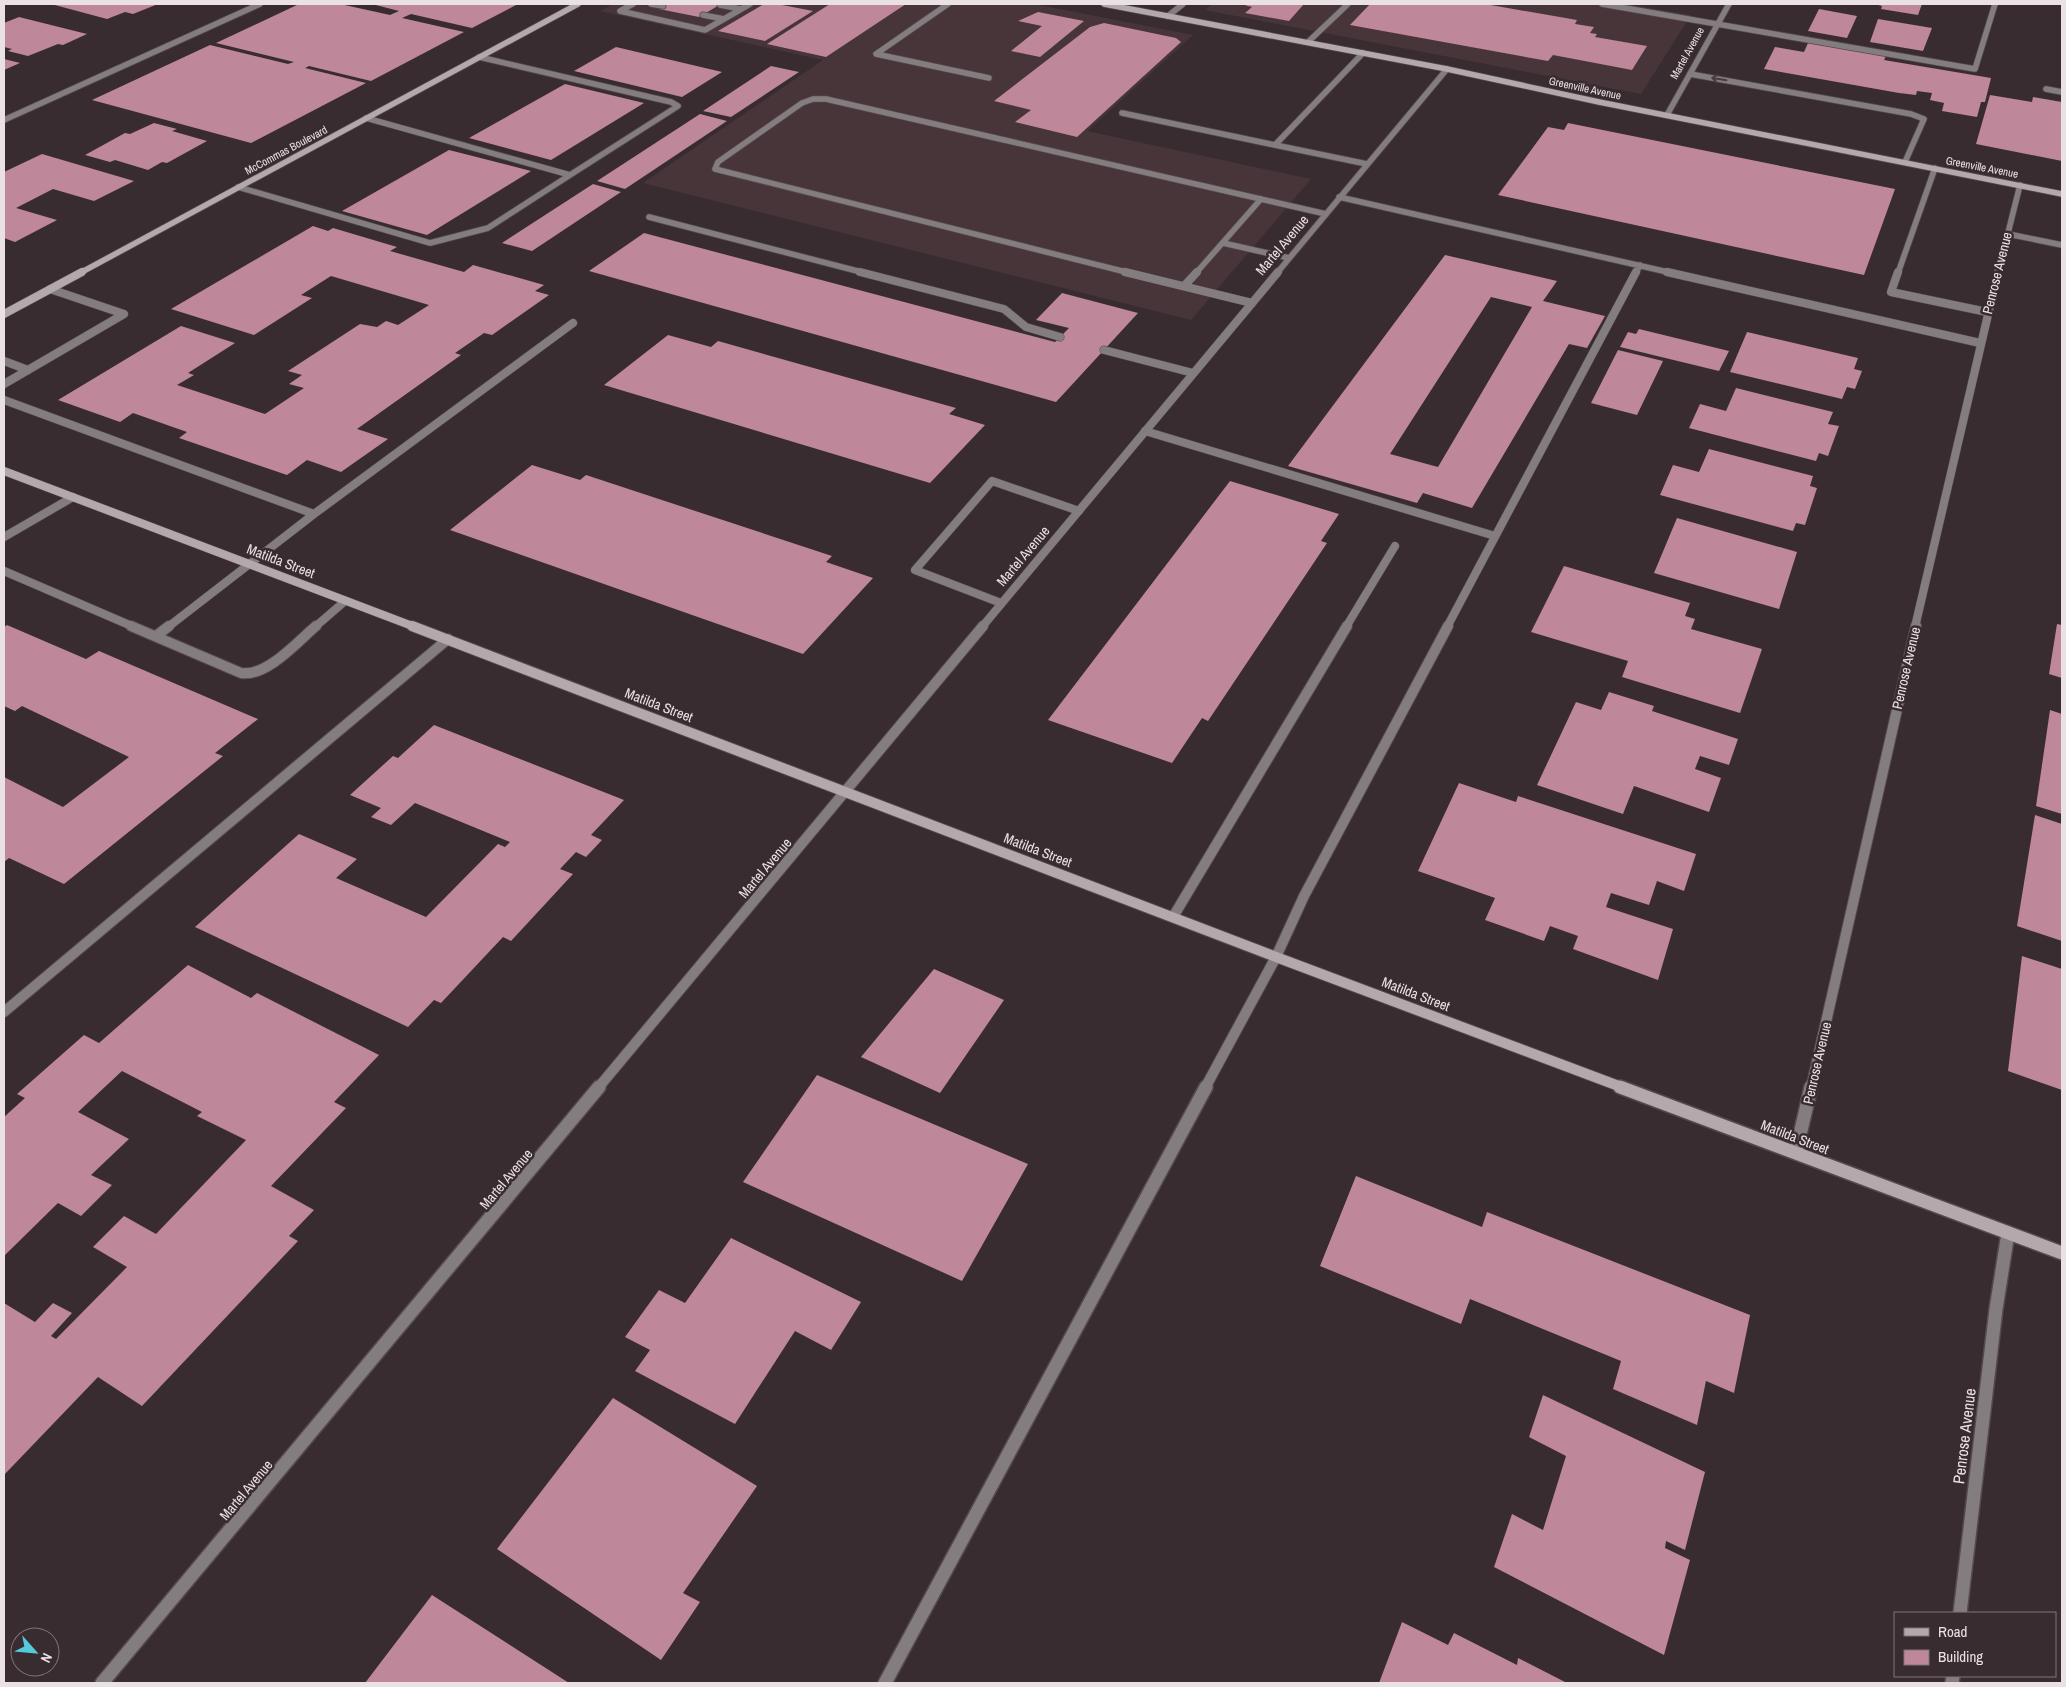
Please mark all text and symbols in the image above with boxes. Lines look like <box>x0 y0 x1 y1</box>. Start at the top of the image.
street label: Martel Avenue <box>1667 24 1707 82</box>
street label: Greenville Avenue <box>1548 74 1622 102</box>
one-way arrow <box>1711 74 1727 84</box>
street label: McCommas Boulevard <box>242 122 330 178</box>
street label: Greenville Avenue <box>1945 153 2019 181</box>
street label: Martel Avenue <box>1252 211 1312 279</box>
street label: Penrose Avenue <box>1978 230 2016 316</box>
street label: Martel Avenue <box>993 522 1053 590</box>
street label: Matilda Street <box>244 540 318 582</box>
street label: Penrose Avenue <box>1888 625 1924 711</box>
street label: Matilda Street <box>622 684 696 726</box>
street label: Matilda Street <box>1001 829 1075 871</box>
street label: Martel Avenue <box>735 834 795 902</box>
street label: Matilda Street <box>1379 973 1453 1015</box>
street label: Penrose Avenue <box>1799 1020 1835 1106</box>
street label: Matilda Street <box>1758 1116 1832 1158</box>
street label: Martel Avenue <box>476 1145 536 1213</box>
street label: Penrose Avenue <box>1947 1387 1981 1485</box>
street label: Martel Avenue <box>216 1456 276 1524</box>
legend <box>1894 1612 2056 1677</box>
text: Road <box>1938 1621 1967 1642</box>
north arrow <box>10 1627 60 1677</box>
text: Building <box>1938 1646 1983 1667</box>
text: N <box>37 1650 56 1666</box>

